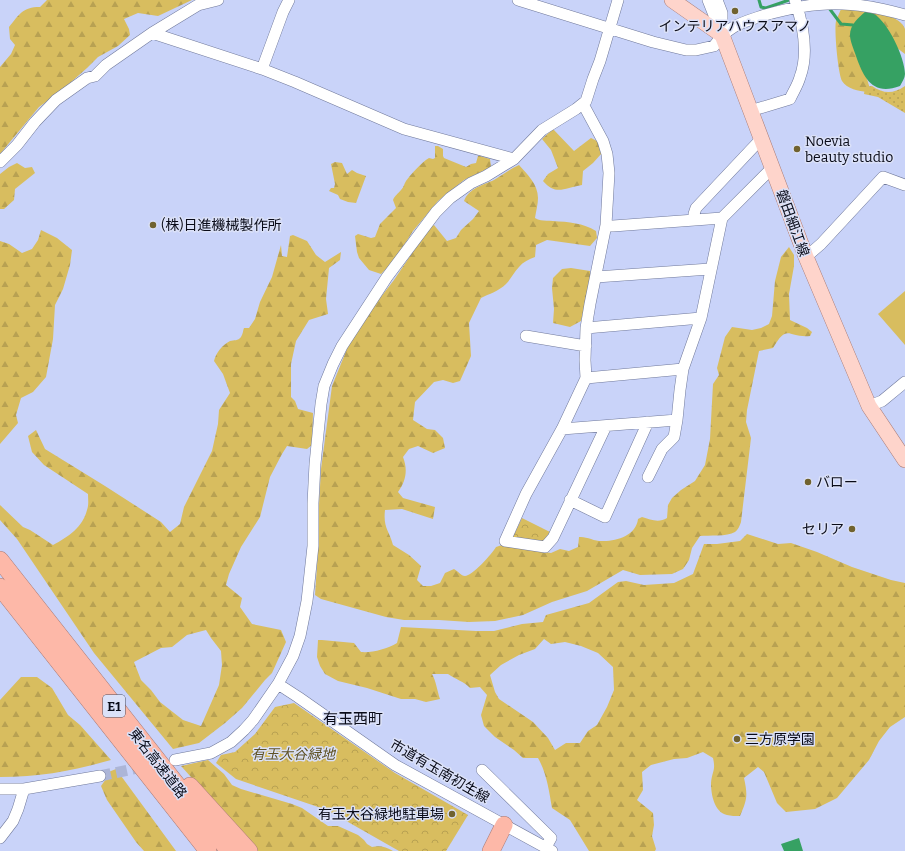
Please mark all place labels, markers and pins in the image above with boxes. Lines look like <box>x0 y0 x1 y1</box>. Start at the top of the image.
marker: インテリアハウスアマノ <box>730 6 740 16</box>
place label: インテリアハウスアマノ <box>658 18 812 35</box>
place label: Noevia beauty studio <box>805 133 893 166</box>
marker: Noevia beauty studio <box>792 144 802 154</box>
place label: (株)日進機械製作所 <box>161 217 282 234</box>
marker: (株)日進機械製作所 <box>148 220 158 230</box>
place label: バロー <box>816 474 858 491</box>
marker: バロー <box>803 477 813 487</box>
place label: セリア <box>802 521 844 538</box>
marker: セリア <box>847 524 857 534</box>
place label: 三方原学園 <box>745 731 815 748</box>
marker: 三方原学園 <box>732 734 742 744</box>
place label: 有玉大谷緑地駐車場 <box>318 806 444 823</box>
marker: 有玉大谷緑地駐車場 <box>447 809 457 819</box>

